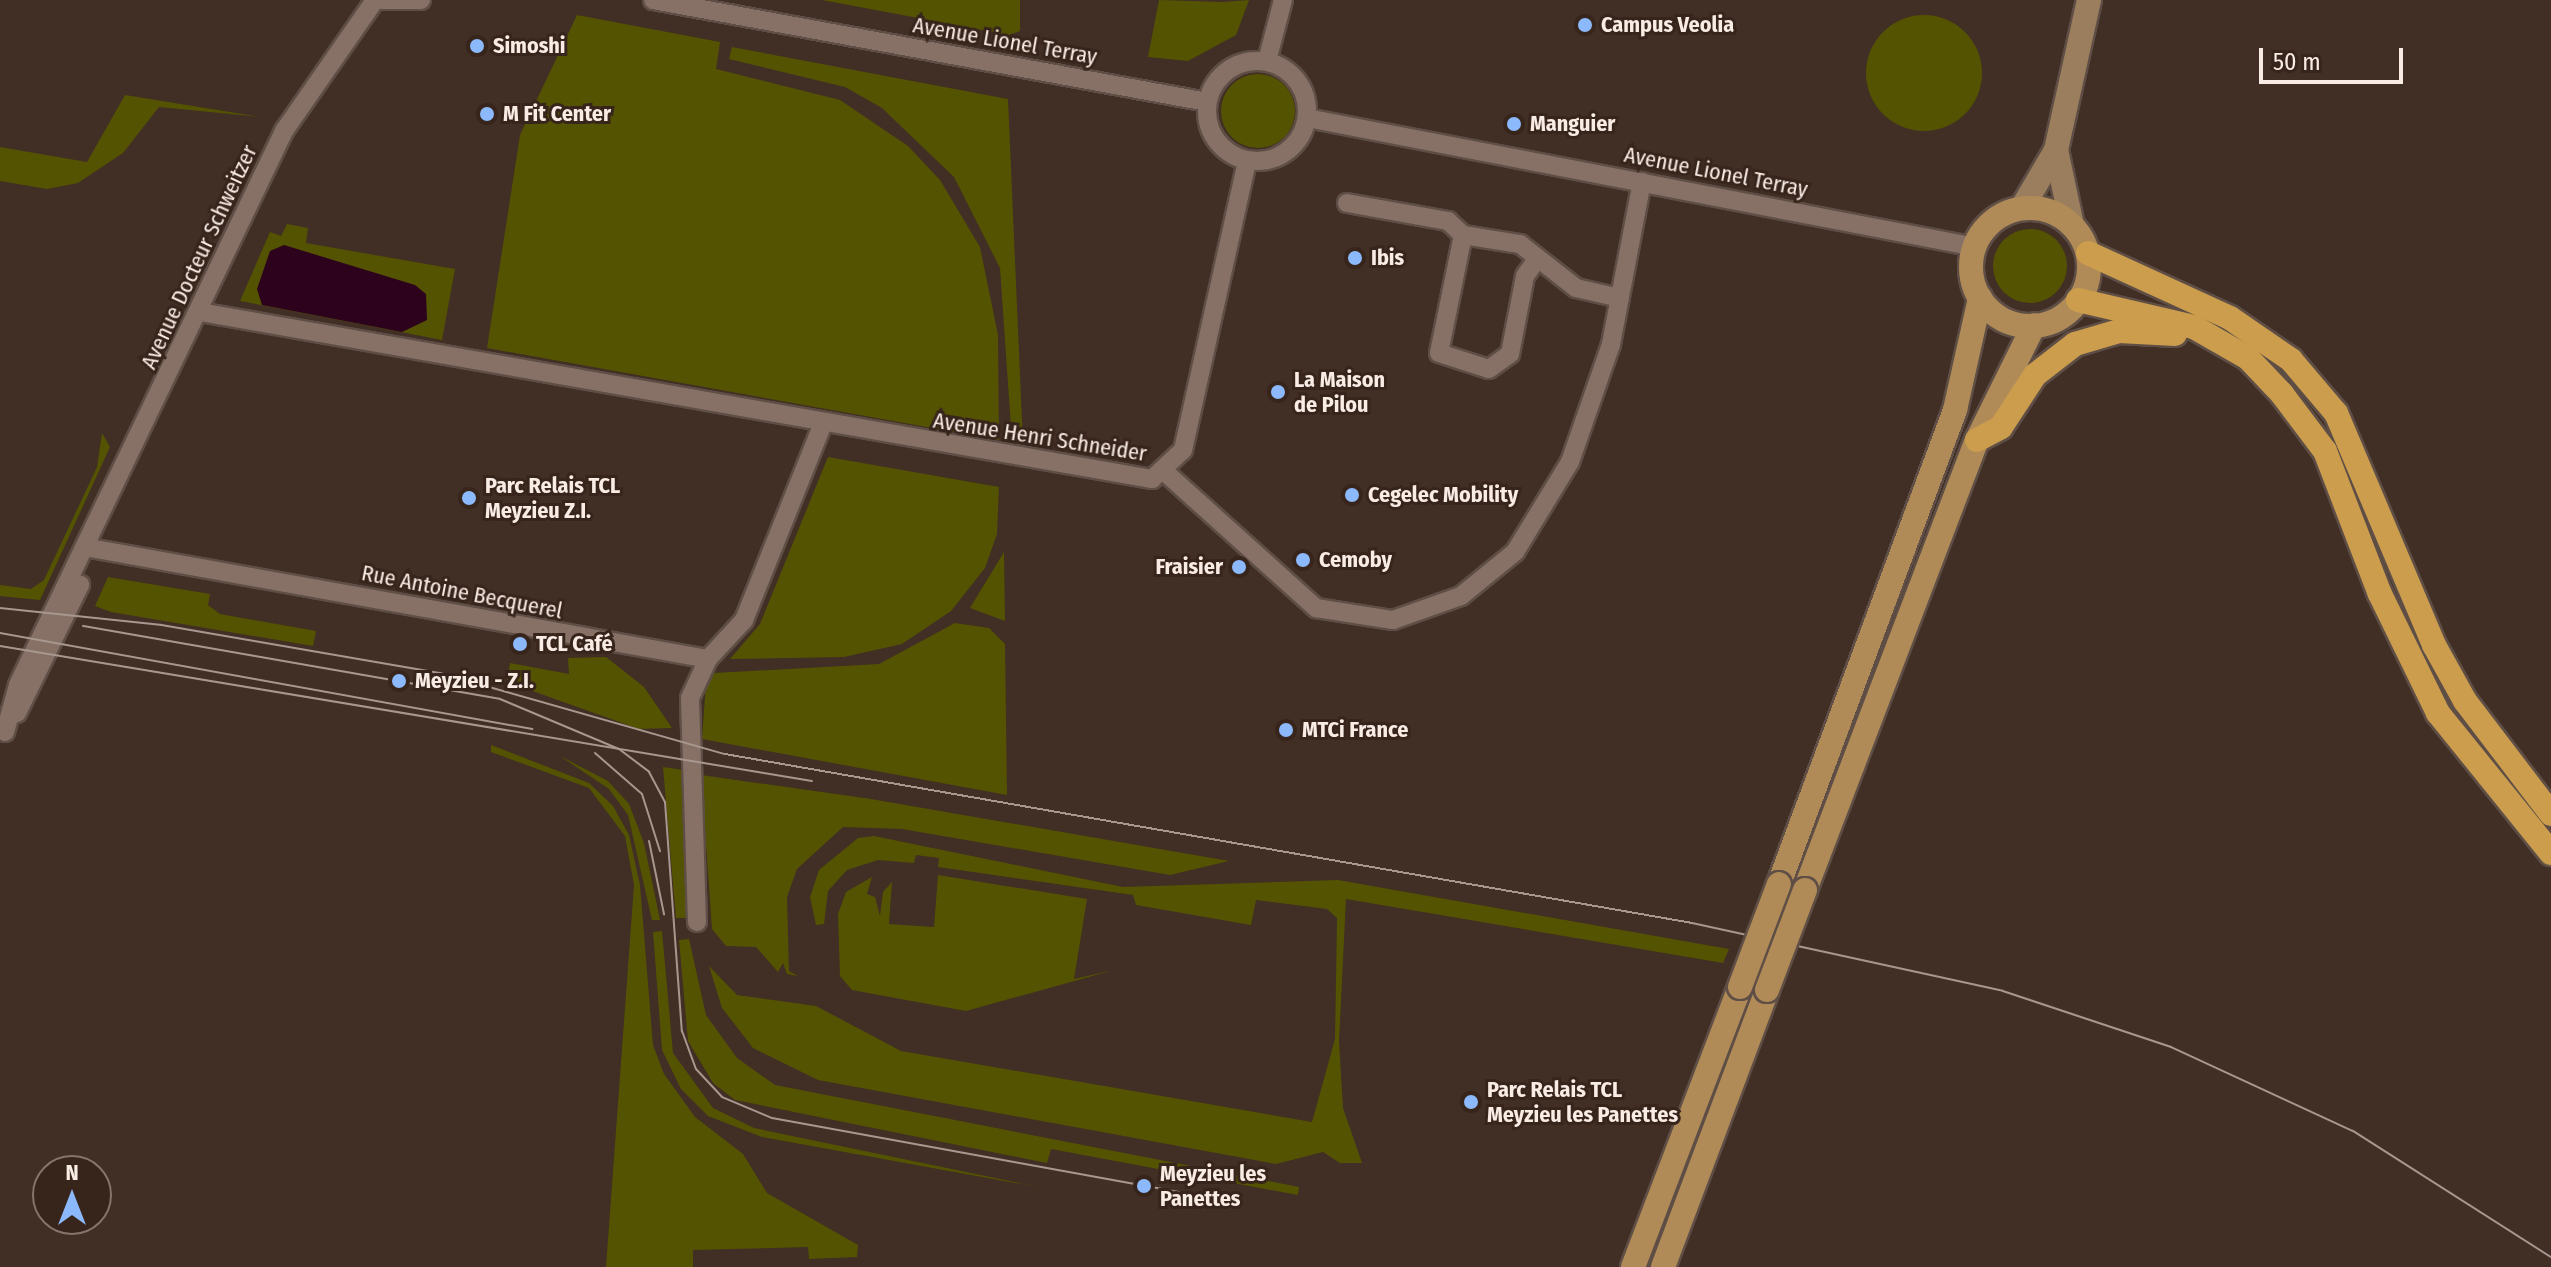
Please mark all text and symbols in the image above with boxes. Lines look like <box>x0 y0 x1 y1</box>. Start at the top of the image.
street label: Avenue Lionel Terray <box>911 12 1099 70</box>
place label: Campus Veolia <box>1601 12 1734 38</box>
marker: Campus Veolia <box>1576 16 1594 34</box>
scale bar <box>2263 32 2407 82</box>
place label: Simoshi <box>493 33 566 59</box>
marker: Simoshi <box>468 37 486 55</box>
text: 50 m <box>2273 48 2321 76</box>
place label: M Fit Center <box>503 101 611 127</box>
marker: M Fit Center <box>478 105 496 123</box>
place label: Manguier <box>1530 111 1615 137</box>
marker: Manguier <box>1505 115 1523 133</box>
street label: Avenue Docteur Schweitzer <box>135 141 263 373</box>
street label: Avenue Lionel Terray <box>1622 141 1810 203</box>
place label: Ibis <box>1371 245 1404 271</box>
marker: Ibis <box>1346 249 1364 267</box>
place label: La Maison de Pilou <box>1294 366 1385 418</box>
marker: La Maison de Pilou <box>1269 383 1287 401</box>
street label: Avenue Henri Schneider <box>931 407 1149 467</box>
place label: Parc Relais TCL Meyzieu Z.I. <box>485 472 620 524</box>
place label: Cegelec Mobility <box>1368 482 1518 508</box>
marker: Cegelec Mobility <box>1343 486 1361 504</box>
marker: Parc Relais TCL Meyzieu Z.I. <box>460 489 478 507</box>
place label: Cemoby <box>1319 547 1392 573</box>
marker: Cemoby <box>1294 551 1312 569</box>
place label: Fraisier <box>1155 554 1223 580</box>
marker: Fraisier <box>1230 558 1248 576</box>
street label: Rue Antoine Becquerel <box>359 560 565 624</box>
place label: TCL Café <box>536 631 613 657</box>
marker: TCL Café <box>511 635 529 653</box>
place label: Meyzieu - Z.I. <box>415 668 534 694</box>
marker: Meyzieu - Z.I. <box>390 672 408 690</box>
place label: MTCi France <box>1302 717 1408 743</box>
marker: MTCi France <box>1277 721 1295 739</box>
place label: Parc Relais TCL Meyzieu les Panettes <box>1487 1076 1678 1128</box>
marker: Parc Relais TCL Meyzieu les Panettes <box>1462 1093 1480 1111</box>
north arrow <box>32 1155 112 1235</box>
text: N <box>65 1159 79 1186</box>
place label: Meyzieu les Panettes <box>1160 1160 1266 1212</box>
marker: Meyzieu les Panettes <box>1135 1177 1153 1195</box>

